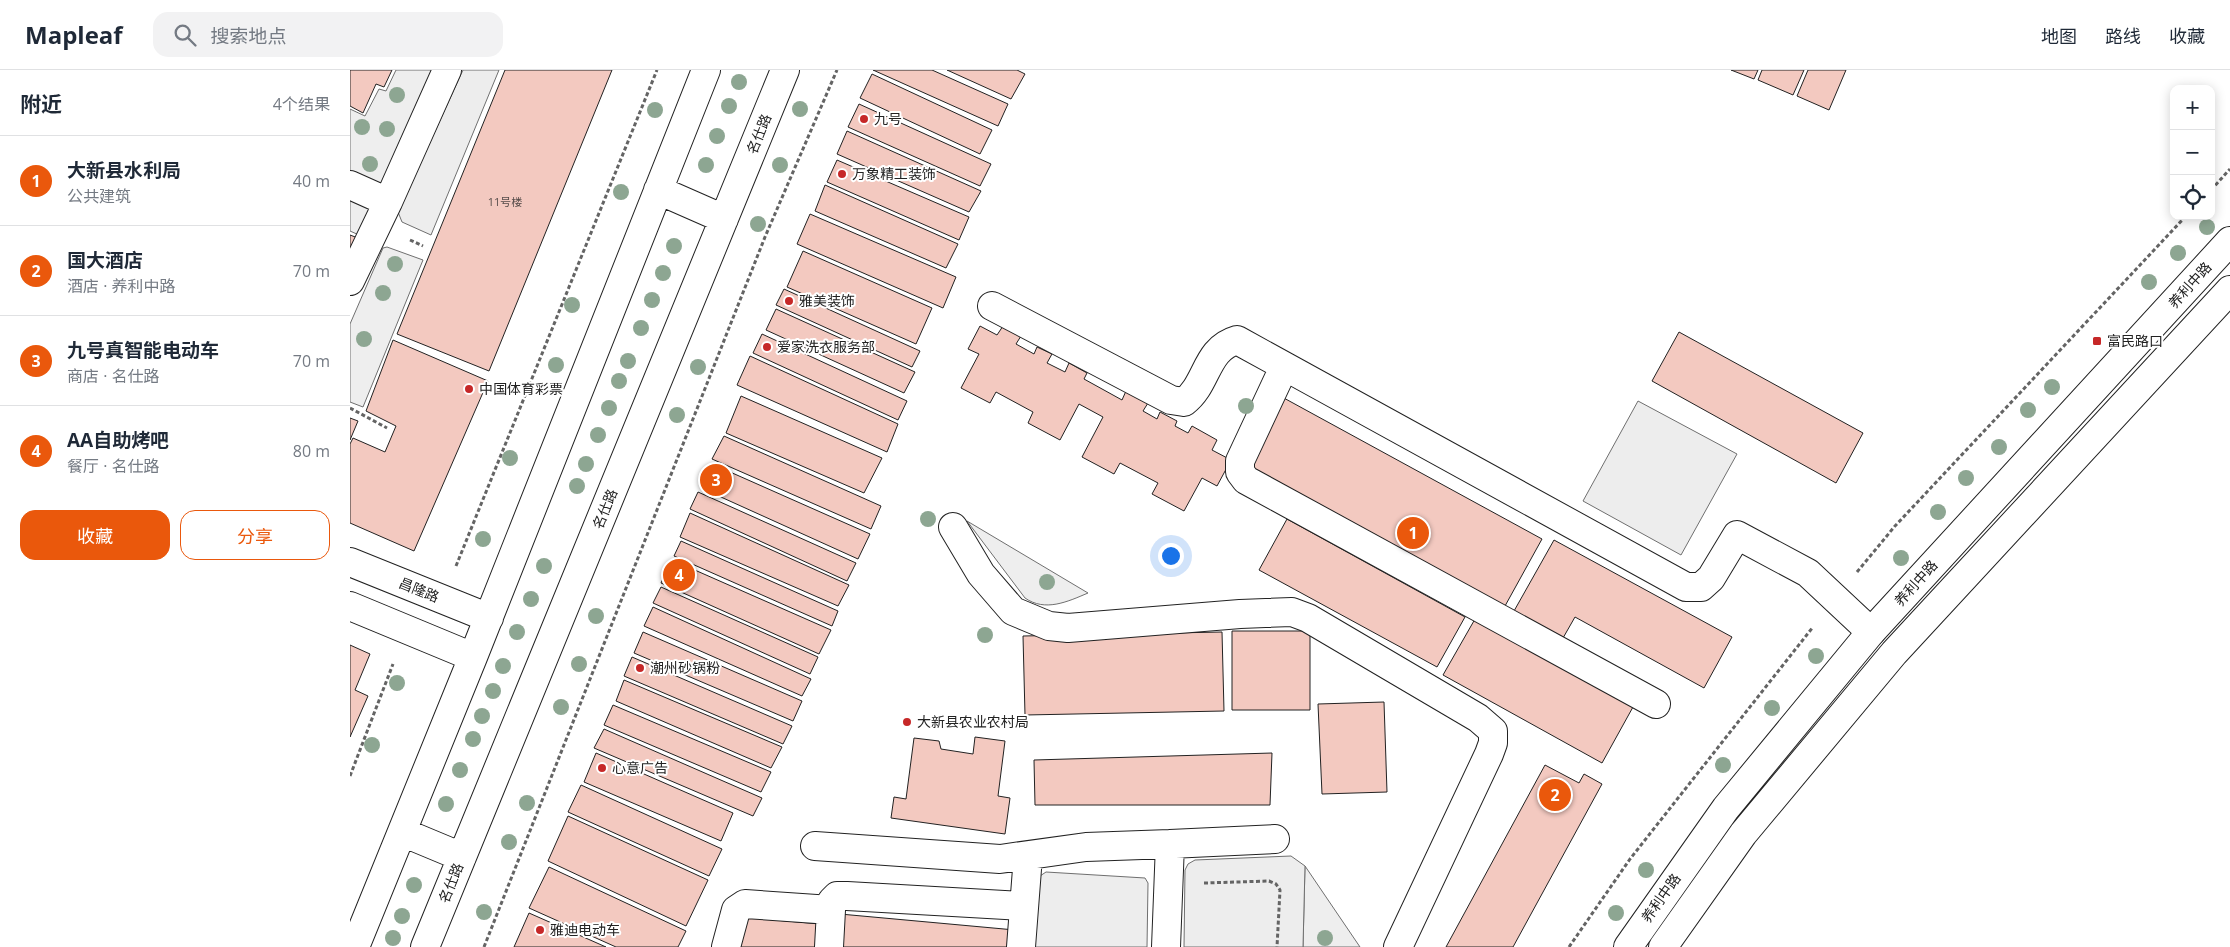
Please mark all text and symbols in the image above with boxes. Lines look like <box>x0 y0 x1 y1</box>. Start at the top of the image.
search box <box>153 12 503 57</box>
text: Mapleaf <box>25 18 123 51</box>
icon: search <box>171 21 199 49</box>
text: 搜索地点 <box>211 23 287 49</box>
text: 地图 <box>2041 24 2077 48</box>
text: 路线 <box>2105 24 2141 48</box>
text: 收藏 <box>2169 24 2205 48</box>
map controls <box>2170 85 2215 220</box>
button: + <box>2170 85 2215 130</box>
text: 附近 <box>20 90 62 118</box>
text: 4个结果 <box>273 93 330 115</box>
place label: 九号 <box>874 109 902 128</box>
street label: 名仕路 <box>742 111 775 157</box>
marker: 九号 <box>858 113 870 125</box>
button: − <box>2170 130 2215 175</box>
text: 大新县水利局 <box>67 157 181 183</box>
place label: 万象精工装饰 <box>852 164 936 183</box>
marker: 万象精工装饰 <box>836 168 848 180</box>
text: 1 <box>31 170 41 192</box>
text: 40 m <box>293 170 330 192</box>
button: locate <box>2170 175 2215 220</box>
text: 公共建筑 <box>67 185 131 207</box>
house number: 11号楼 <box>488 194 522 209</box>
text: 国大酒店 <box>67 247 143 273</box>
street label: 养利中路 <box>2164 258 2215 312</box>
text: 2 <box>31 260 41 282</box>
text: 70 m <box>293 260 330 282</box>
text: 酒店 · 养利中路 <box>67 275 176 297</box>
place label: 雅美装饰 <box>799 291 855 310</box>
marker: 雅美装饰 <box>783 295 795 307</box>
place label: 富民路口 <box>2107 331 2163 350</box>
marker: 富民路口 <box>2091 335 2103 347</box>
text: 九号真智能电动车 <box>67 337 219 363</box>
place label: 爱家洗衣服务部 <box>777 337 875 356</box>
marker: 爱家洗衣服务部 <box>761 341 773 353</box>
text: 3 <box>31 350 41 372</box>
text: 70 m <box>293 350 330 372</box>
text: 商店 · 名仕路 <box>67 365 160 387</box>
place label: 中国体育彩票 <box>479 379 563 398</box>
marker: 中国体育彩票 <box>463 383 475 395</box>
text: AA自助烤吧 <box>67 427 169 453</box>
text: 4 <box>31 440 41 462</box>
text: 80 m <box>293 440 330 462</box>
text: 餐厅 · 名仕路 <box>67 455 160 477</box>
pin: 3 <box>700 461 732 499</box>
street label: 名仕路 <box>588 486 621 532</box>
button: 收藏 <box>20 510 170 560</box>
button: 分享 <box>180 510 330 560</box>
pin: 1 <box>1397 514 1429 552</box>
your location <box>1158 543 1184 569</box>
pin: 4 <box>663 556 695 594</box>
street label: 养利中路 <box>1890 556 1941 610</box>
street label: 昌隆路 <box>396 573 442 606</box>
place label: 潮州砂锅粉 <box>650 658 720 677</box>
marker: 潮州砂锅粉 <box>634 662 646 674</box>
place label: 大新县农业农村局 <box>917 712 1029 731</box>
marker: 大新县农业农村局 <box>901 716 913 728</box>
place label: 心意广告 <box>612 758 668 777</box>
marker: 心意广告 <box>596 762 608 774</box>
pin: 2 <box>1539 776 1571 814</box>
street label: 名仕路 <box>434 860 467 906</box>
street label: 养利中路 <box>1637 869 1684 926</box>
place label: 雅迪电动车 <box>550 920 620 939</box>
marker: 雅迪电动车 <box>534 924 546 936</box>

